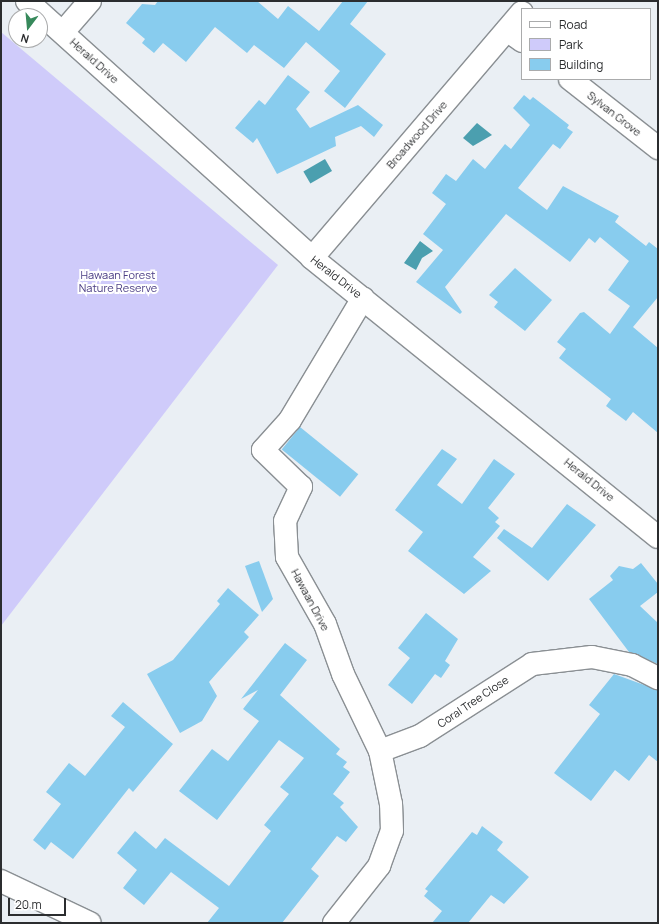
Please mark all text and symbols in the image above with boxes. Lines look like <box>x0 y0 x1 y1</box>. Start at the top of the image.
north arrow <box>8 8 48 48</box>
legend <box>521 8 651 80</box>
text: Road <box>559 16 587 33</box>
text: N <box>19 31 31 47</box>
street label: Herald Drive <box>67 36 121 86</box>
text: Park <box>559 36 583 53</box>
text: Building <box>559 56 603 73</box>
street label: Sylvan Grove <box>584 89 644 139</box>
street label: Broadwood Drive <box>384 98 450 172</box>
street label: Herald Drive <box>308 253 364 301</box>
park label: Hawaan Forest Nature Reserve <box>79 269 157 295</box>
street label: Herald Drive <box>561 456 617 504</box>
street label: Hawaan Drive <box>288 567 332 633</box>
street label: Coral Tree Close <box>435 673 511 731</box>
scale bar <box>10 890 68 916</box>
text: 20 m <box>15 896 42 913</box>

